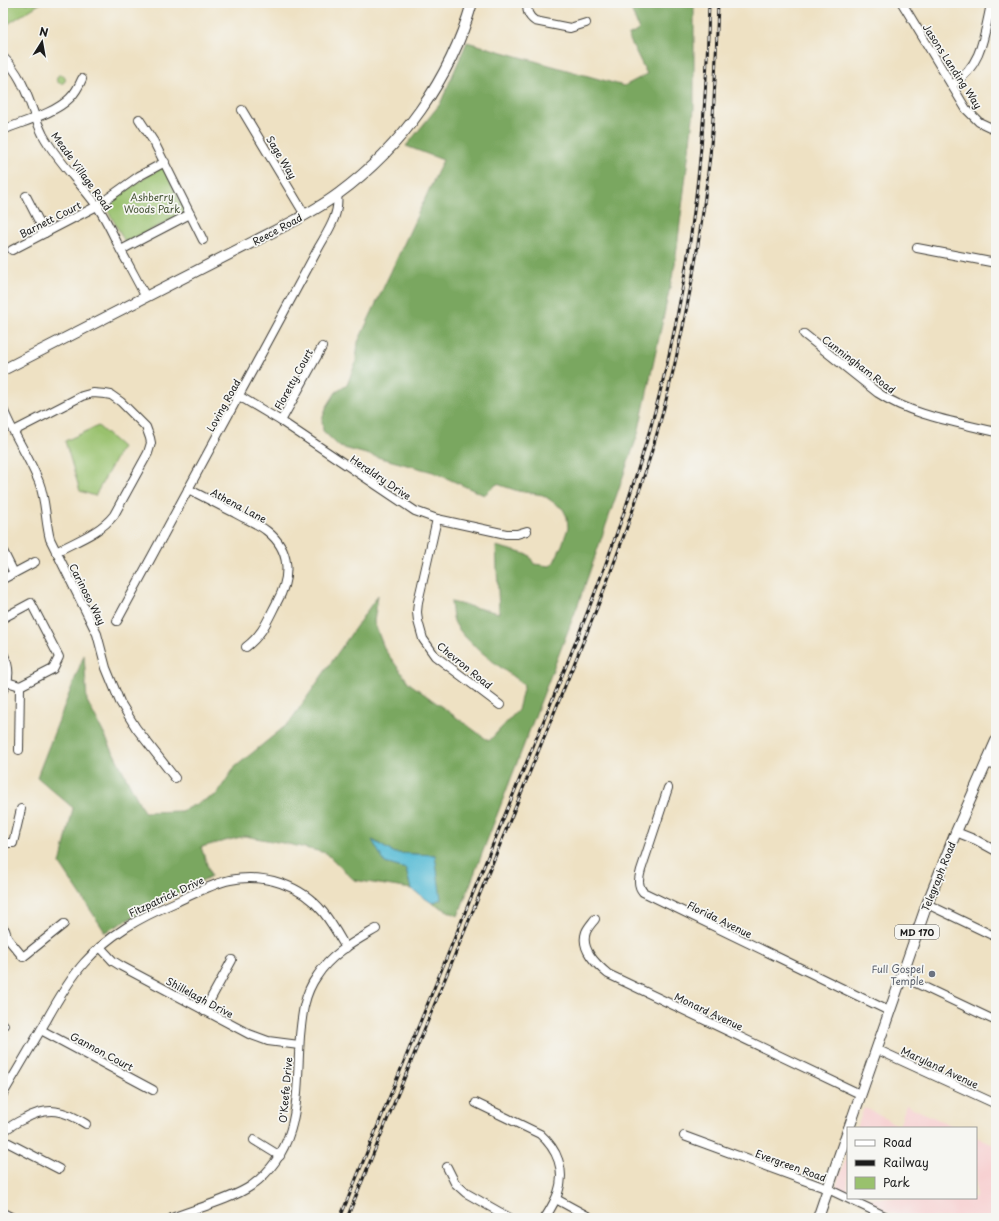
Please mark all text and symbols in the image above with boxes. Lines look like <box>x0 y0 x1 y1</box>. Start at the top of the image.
street label: Jasons Landing Way <box>920 21 986 112</box>
north arrow <box>22 22 62 62</box>
text: N <box>38 23 50 41</box>
street label: Meade Village Road <box>48 129 116 214</box>
street label: Sage Way <box>263 132 301 182</box>
park label: Ashberry Woods Park <box>124 189 180 216</box>
street label: Barnett Court <box>17 197 83 241</box>
street label: Reece Road <box>249 209 305 248</box>
street label: Cunningham Road <box>819 331 899 397</box>
street label: Floretty Court <box>270 346 317 413</box>
street label: Loving Road <box>202 376 244 434</box>
street label: Heraldry Drive <box>348 451 414 503</box>
street label: Athena Lane <box>208 484 270 526</box>
street label: Carinoso Way <box>66 561 110 628</box>
street label: Chevron Road <box>434 638 496 692</box>
street label: Telegraph Road <box>917 839 959 913</box>
street label: Fitzpatrick Drive <box>126 872 206 920</box>
street label: Florida Avenue <box>685 897 755 941</box>
road number: MD 170 <box>895 925 939 939</box>
place label: Full Gospel Temple <box>872 961 924 988</box>
marker: Full Gospel Temple <box>927 969 937 979</box>
street label: Shillelagh Drive <box>164 973 236 1021</box>
street label: Monard Avenue <box>672 988 746 1034</box>
street label: Gannon Court <box>68 1028 136 1074</box>
street label: Maryland Avenue <box>898 1042 982 1093</box>
street label: O'Keefe Drive <box>275 1056 295 1124</box>
legend <box>847 1127 977 1199</box>
text: Road <box>883 1133 912 1151</box>
street label: Evergreen Road <box>753 1145 829 1185</box>
text: Railway <box>883 1153 929 1171</box>
text: Park <box>883 1173 910 1191</box>

